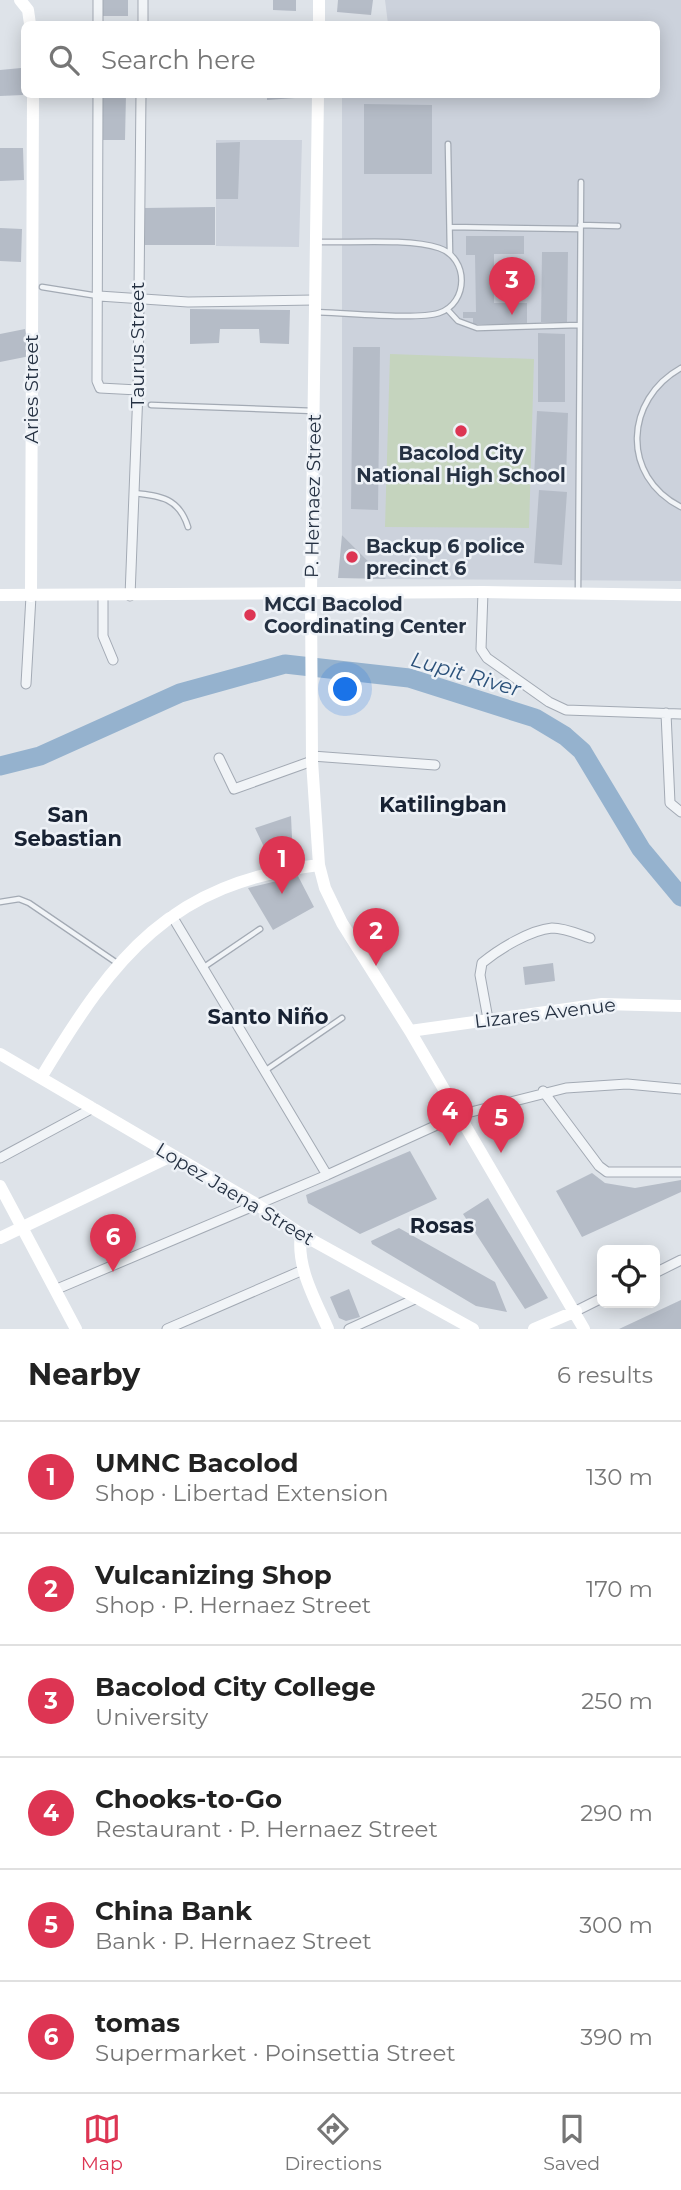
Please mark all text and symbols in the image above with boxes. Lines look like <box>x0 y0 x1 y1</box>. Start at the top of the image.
search box <box>21 21 660 98</box>
icon: search <box>45 41 83 79</box>
text: Search here <box>101 44 256 76</box>
pin: 3 <box>489 257 535 315</box>
street label: Taurus Street <box>126 282 149 408</box>
street label: Aries Street <box>20 334 43 444</box>
street label: P. Hernaez Street <box>300 413 326 578</box>
marker: Bacolod City National High School <box>453 423 469 439</box>
place label: Bacolod City National High School <box>356 442 566 487</box>
place label: Backup 6 police precinct 6 <box>366 535 525 580</box>
marker: Backup 6 police precinct 6 <box>344 549 360 565</box>
place label: MCGI Bacolod Coordinating Center <box>264 593 467 638</box>
marker: MCGI Bacolod Coordinating Center <box>242 607 258 623</box>
water label: Lupit River <box>408 646 524 702</box>
your location <box>328 672 362 706</box>
district label: Katilingban <box>379 792 507 817</box>
district label: San Sebastian <box>14 802 122 851</box>
pin: 1 <box>259 836 305 894</box>
pin: 2 <box>353 908 399 966</box>
street label: Lizares Avenue <box>473 993 617 1033</box>
district label: Santo Niño <box>208 1004 329 1029</box>
pin: 4 <box>427 1088 473 1146</box>
pin: 5 <box>478 1095 524 1153</box>
street label: Lopez Jaena Street <box>152 1138 319 1251</box>
district label: Rosas <box>410 1213 474 1238</box>
pin: 6 <box>90 1214 136 1272</box>
map controls <box>597 1245 660 1308</box>
button: locate <box>597 1245 660 1308</box>
text: Nearby <box>28 1356 140 1393</box>
text: 6 results <box>557 1361 653 1389</box>
text: UMNC Bacolod <box>95 1447 299 1479</box>
text: 1 <box>46 1463 56 1491</box>
text: 130 m <box>586 1463 653 1491</box>
text: Shop · Libertad Extension <box>95 1479 388 1507</box>
text: Vulcanizing Shop <box>95 1559 332 1591</box>
text: 2 <box>44 1575 58 1603</box>
text: 170 m <box>586 1575 653 1603</box>
text: Shop · P. Hernaez Street <box>95 1591 371 1619</box>
text: Bacolod City College <box>95 1671 376 1703</box>
text: 3 <box>44 1687 58 1715</box>
text: 250 m <box>581 1687 653 1715</box>
text: University <box>95 1703 208 1731</box>
text: Chooks-to-Go <box>95 1783 282 1815</box>
text: 4 <box>43 1799 59 1827</box>
text: 290 m <box>580 1799 653 1827</box>
text: Restaurant · P. Hernaez Street <box>95 1815 438 1843</box>
text: China Bank <box>95 1895 252 1927</box>
text: 5 <box>44 1911 58 1939</box>
text: 300 m <box>579 1911 653 1939</box>
text: Bank · P. Hernaez Street <box>95 1927 372 1955</box>
text: tomas <box>95 2007 180 2039</box>
text: 6 <box>44 2023 58 2051</box>
text: 390 m <box>580 2023 653 2051</box>
text: Supermarket · Poinsettia Street <box>95 2039 456 2067</box>
tab: Map <box>81 2110 123 2175</box>
tab: Directions <box>284 2110 382 2175</box>
tab: Saved <box>543 2110 600 2175</box>

